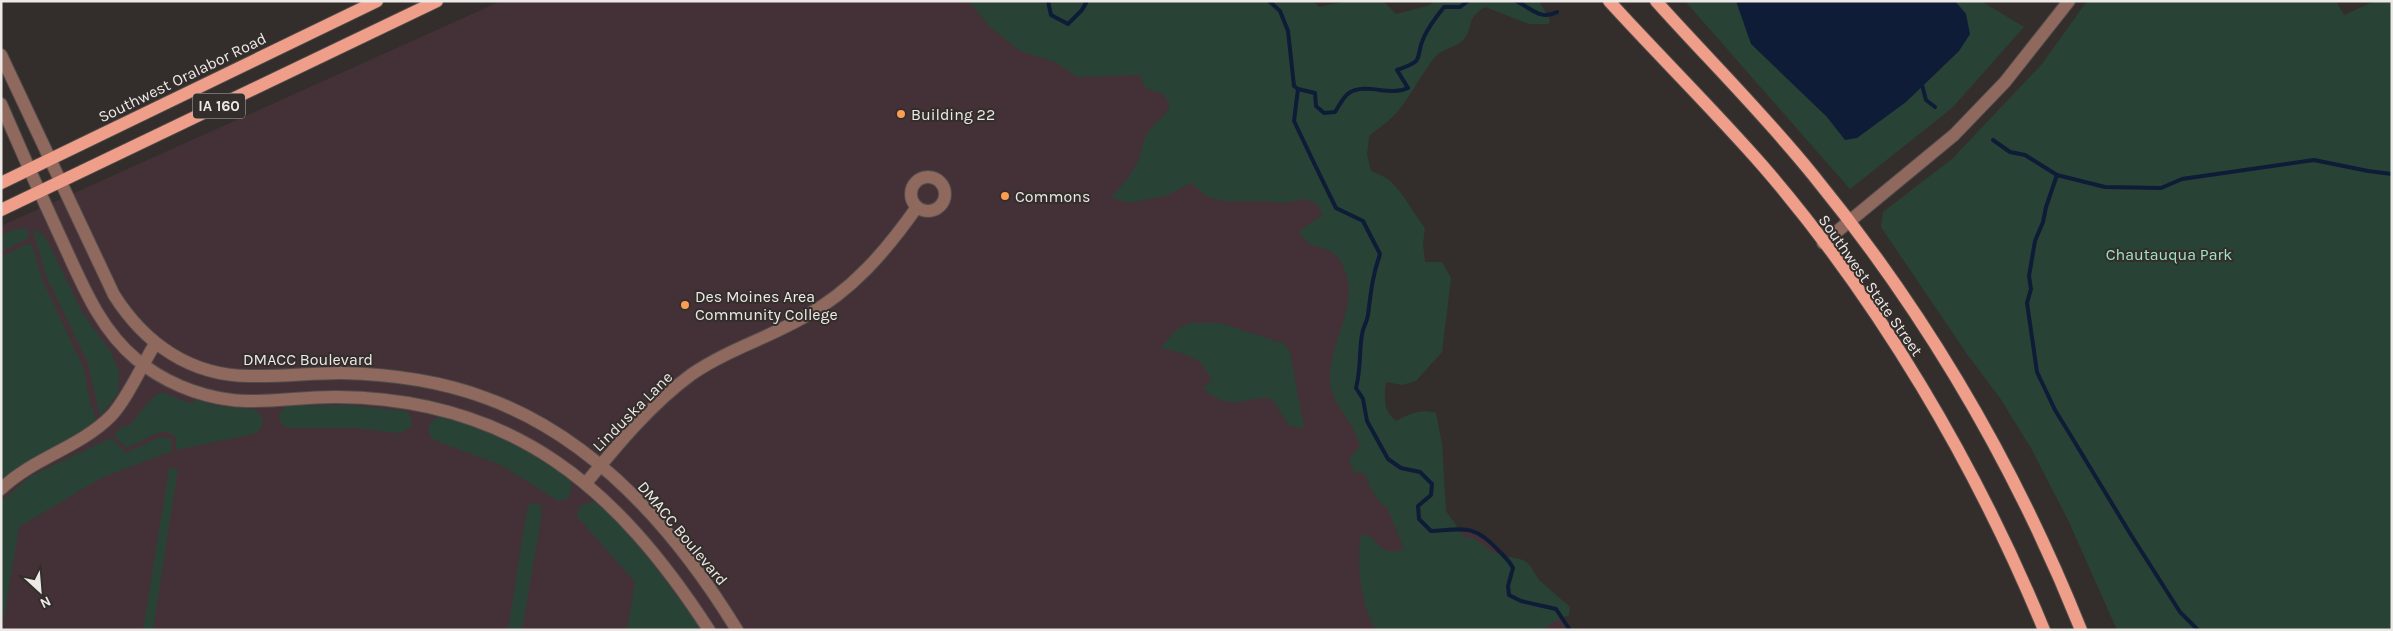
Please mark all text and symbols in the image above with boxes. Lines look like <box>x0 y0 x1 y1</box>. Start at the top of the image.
street label: Southwest Oralabor Road <box>95 28 269 126</box>
road number: IA 160 <box>193 94 245 118</box>
place label: Building 22 <box>911 105 995 124</box>
marker: Building 22 <box>895 108 907 120</box>
place label: Commons <box>1015 187 1090 206</box>
marker: Commons <box>999 190 1011 202</box>
street label: Southwest State Street <box>1815 211 1927 360</box>
park label: Chautauqua Park <box>2106 245 2232 264</box>
place label: Des Moines Area Community College <box>695 287 838 324</box>
marker: Des Moines Area Community College <box>679 299 691 311</box>
street label: DMACC Boulevard <box>243 350 373 369</box>
street label: Linduska Lane <box>588 367 676 455</box>
street label: DMACC Boulevard <box>634 477 732 589</box>
north arrow <box>15 566 65 616</box>
text: N <box>37 592 54 612</box>

